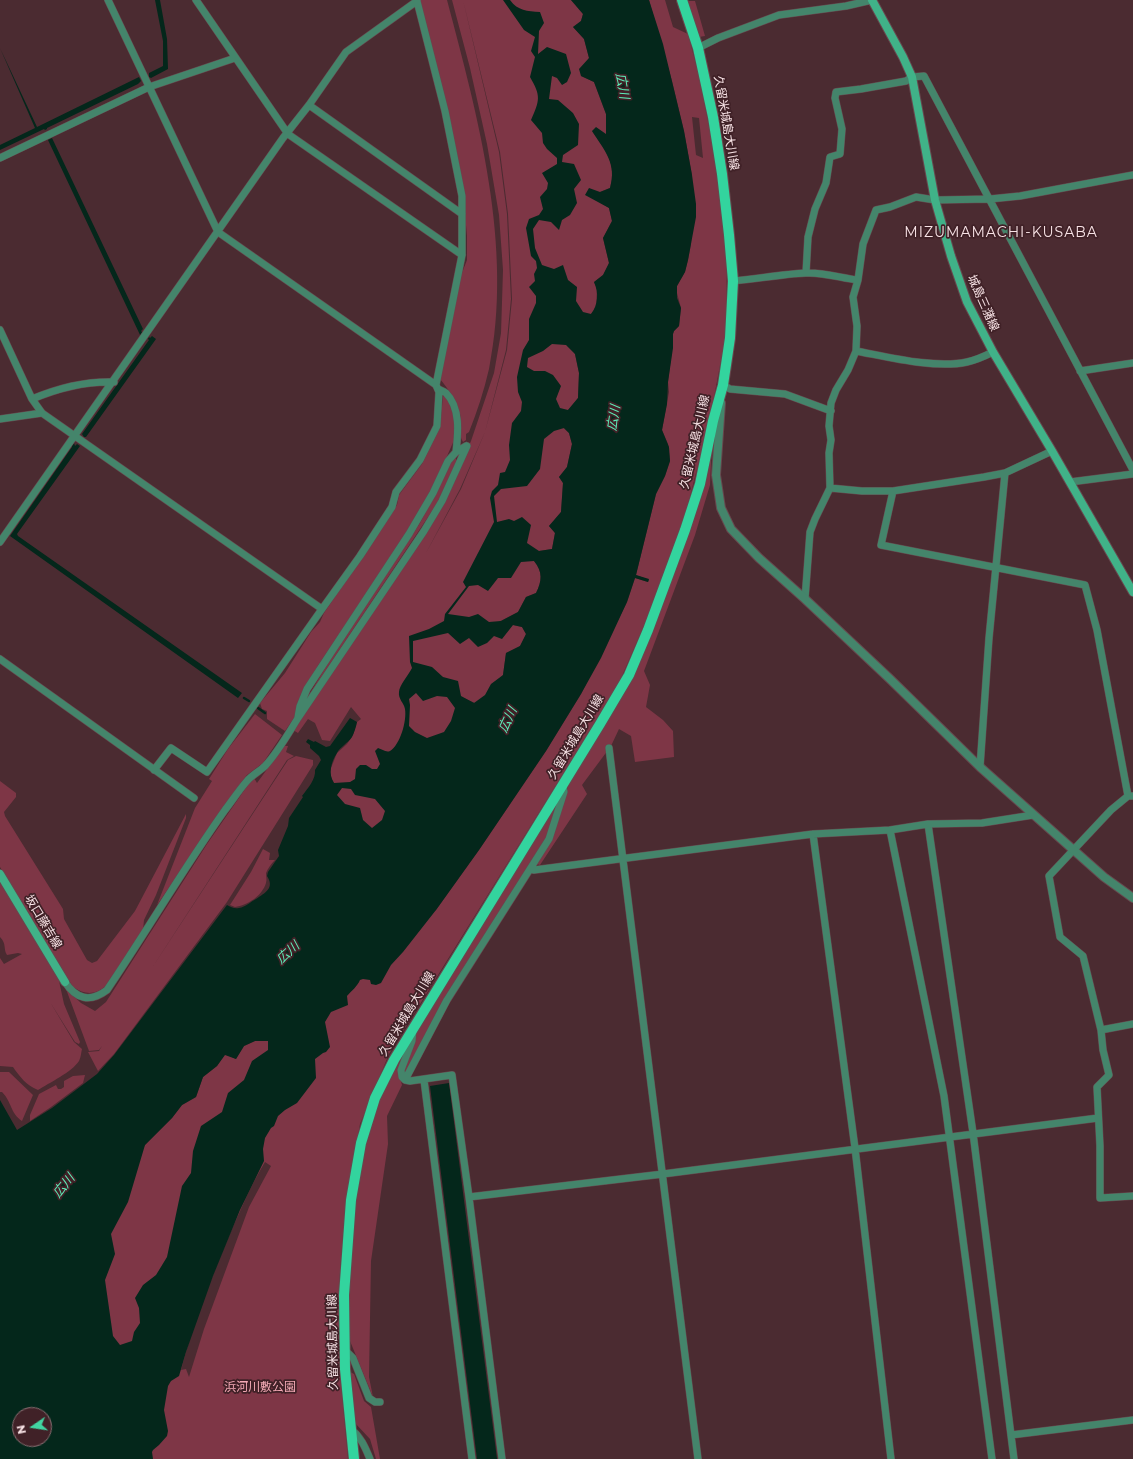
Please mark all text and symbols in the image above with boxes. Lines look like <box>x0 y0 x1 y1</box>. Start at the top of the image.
water label: 広川 <box>612 72 632 100</box>
street label: 久留米城島大川線 <box>711 74 741 172</box>
district label: MIZUMAMACHI-KUSABA <box>904 225 1098 241</box>
street label: 城島三潴線 <box>964 273 1002 333</box>
street label: 久留米城島大川線 <box>677 394 713 490</box>
water label: 広川 <box>604 404 624 432</box>
street label: 久留米城島大川線 <box>545 692 607 782</box>
water label: 広川 <box>495 705 521 735</box>
street label: 坂口藤吉線 <box>21 893 65 951</box>
water label: 広川 <box>273 939 303 967</box>
street label: 久留米城島大川線 <box>376 969 438 1059</box>
water label: 広川 <box>50 1171 78 1201</box>
street label: 久留米城島大川線 <box>325 1294 341 1390</box>
park label: 浜河川敷公園 <box>224 1380 296 1394</box>
north arrow <box>12 1407 52 1447</box>
text: N <box>13 1424 29 1435</box>

